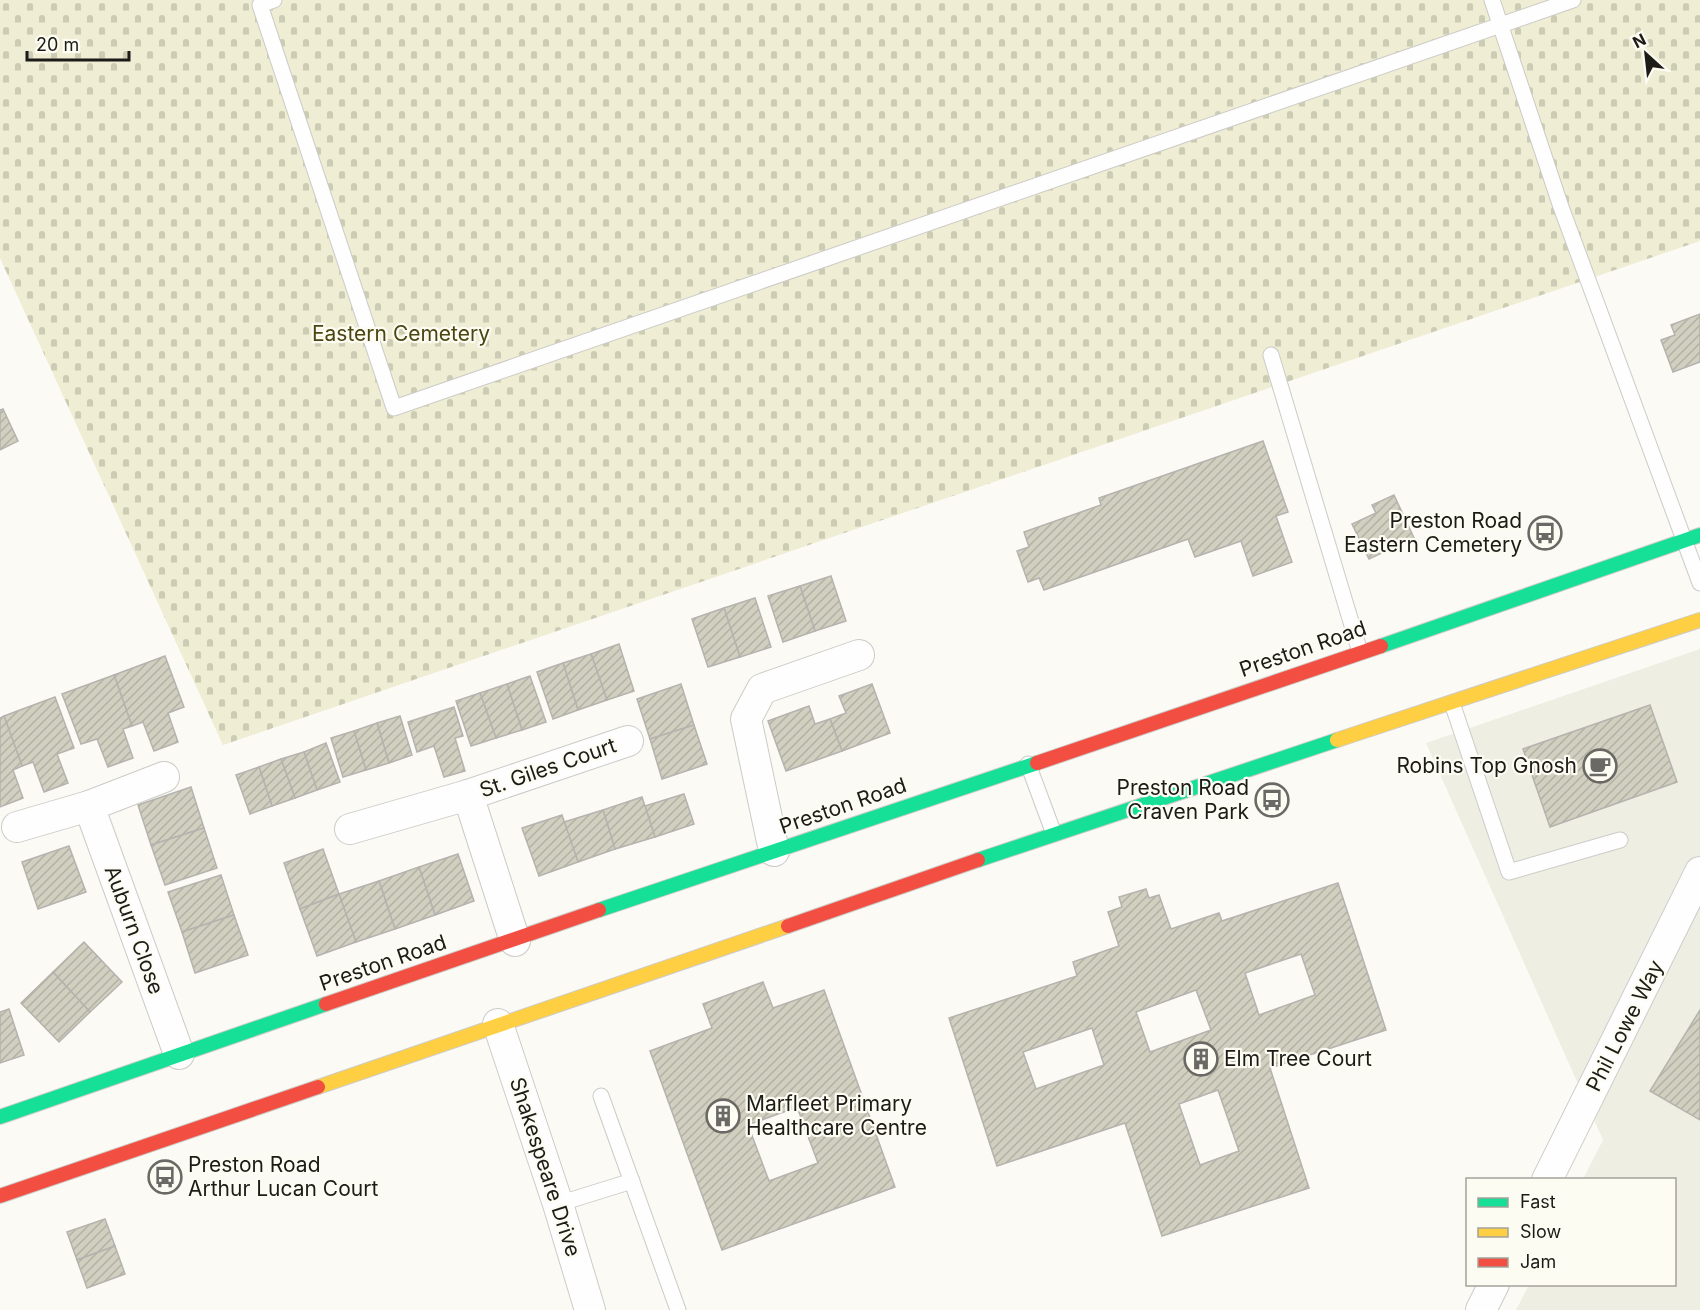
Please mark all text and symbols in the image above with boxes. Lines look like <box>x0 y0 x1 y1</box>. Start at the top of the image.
scale bar <box>27 24 129 62</box>
north arrow <box>1616 24 1676 84</box>
text: N <box>1629 29 1649 52</box>
text: 20 m <box>36 34 79 55</box>
park label: Eastern Cemetery <box>312 321 490 346</box>
place label: Preston Road Eastern Cemetery <box>1344 508 1522 557</box>
bus stop icon: Preston Road Eastern Cemetery <box>1527 515 1563 551</box>
street label: Preston Road <box>1236 615 1370 682</box>
street label: St. Giles Court <box>476 732 620 803</box>
cafe icon: Robins Top Gnosh <box>1582 748 1618 784</box>
place label: Robins Top Gnosh <box>1396 753 1577 778</box>
street label: Preston Road <box>776 772 910 839</box>
place label: Preston Road Craven Park <box>1116 775 1249 824</box>
bus stop icon: Preston Road Craven Park <box>1254 782 1290 818</box>
street label: Auburn Close <box>100 862 169 998</box>
street label: Preston Road <box>316 929 450 996</box>
street label: Phil Lowe Way <box>1581 956 1668 1096</box>
building icon: Elm Tree Court <box>1183 1041 1219 1077</box>
place label: Elm Tree Court <box>1224 1046 1372 1071</box>
street label: Shakespeare Drive <box>505 1074 586 1260</box>
place label: Marfleet Primary Healthcare Centre <box>746 1091 927 1140</box>
building icon: Marfleet Primary Healthcare Centre <box>705 1098 741 1134</box>
place label: Preston Road Arthur Lucan Court <box>188 1152 378 1201</box>
bus stop icon: Preston Road Arthur Lucan Court <box>147 1159 183 1195</box>
legend <box>1466 1178 1676 1286</box>
text: Fast <box>1520 1191 1556 1212</box>
text: Slow <box>1520 1221 1561 1242</box>
text: Jam <box>1520 1251 1556 1272</box>

